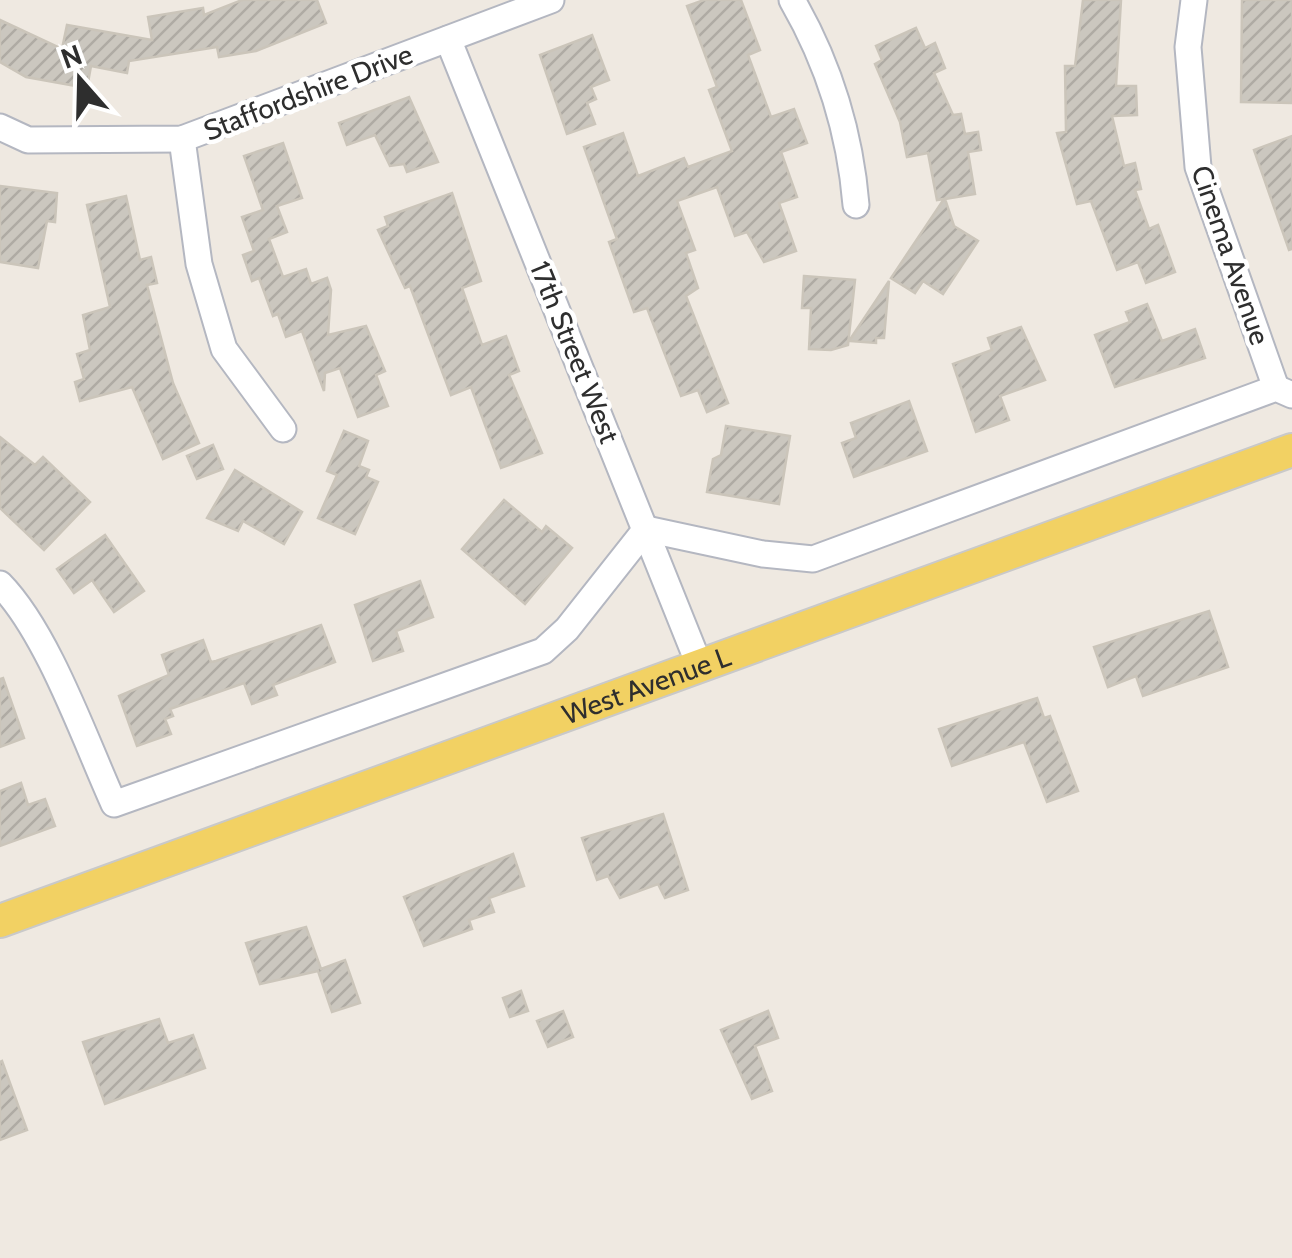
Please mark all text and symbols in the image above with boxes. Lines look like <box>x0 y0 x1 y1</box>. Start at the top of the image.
north arrow <box>30 30 130 130</box>
text: N <box>56 37 87 76</box>
street label: Staffordshire Drive <box>199 37 417 147</box>
street label: Cinema Avenue <box>1184 161 1278 349</box>
street label: 17th Street West <box>523 256 627 448</box>
street label: West Avenue L <box>558 639 735 732</box>

